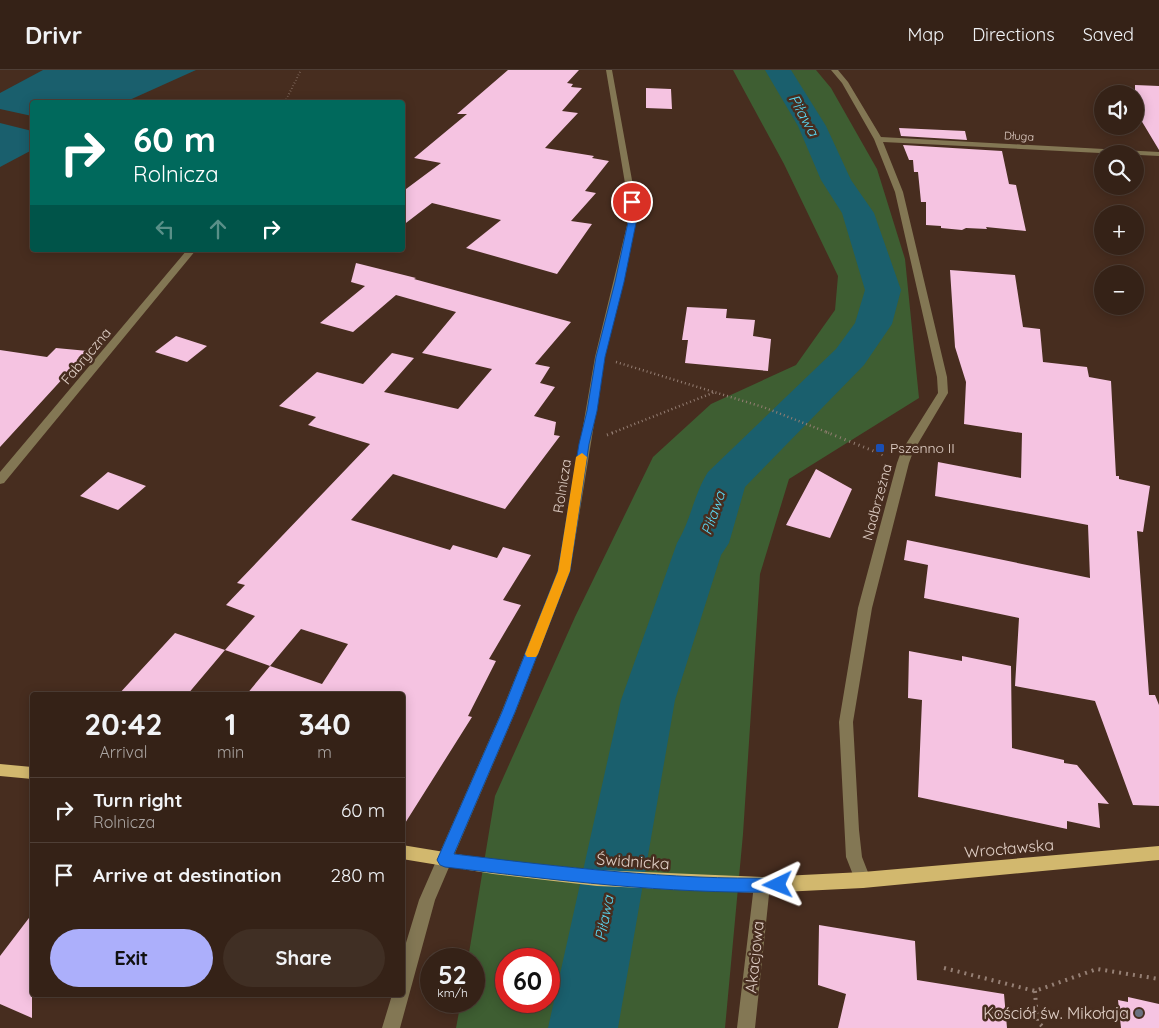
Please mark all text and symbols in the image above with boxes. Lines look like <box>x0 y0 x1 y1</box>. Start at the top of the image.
text: Drivr <box>25 20 82 50</box>
text: Map <box>907 23 944 46</box>
text: Directions <box>972 23 1055 46</box>
text: Saved <box>1083 23 1134 46</box>
map controls <box>1094 85 1144 315</box>
button: sound <box>1094 85 1144 135</box>
water label: Piława <box>785 91 824 140</box>
text: 60 m <box>133 117 216 161</box>
icon: right <box>50 120 115 185</box>
street label: Długa <box>1004 128 1034 144</box>
button: search <box>1094 145 1144 195</box>
text: Rolnicza <box>133 160 219 188</box>
pin <box>611 181 653 223</box>
icon: arrive <box>618 188 646 216</box>
button: + <box>1094 205 1144 255</box>
icon: left <box>151 215 179 243</box>
icon: ahead <box>204 215 232 243</box>
icon: right <box>257 215 285 243</box>
button: − <box>1094 265 1144 315</box>
street label: Fabryczna <box>57 324 115 388</box>
place label: Pszenno II <box>890 439 955 457</box>
marker: Pszenno II <box>874 442 886 454</box>
street label: Rolnicza <box>549 458 575 514</box>
street label: Nadbrzeżna <box>858 462 896 542</box>
water label: Piława <box>697 488 730 537</box>
text: 20:42 <box>84 705 163 743</box>
text: 1 <box>225 705 236 743</box>
text: 340 <box>299 705 351 743</box>
text: Arrival <box>100 742 147 762</box>
text: min <box>217 742 244 762</box>
text: m <box>317 742 332 762</box>
text: Turn right <box>93 788 182 812</box>
icon: right <box>50 796 78 824</box>
text: 60 m <box>341 798 385 822</box>
text: Rolnicza <box>93 812 155 832</box>
street label: Wrocławska <box>963 834 1055 862</box>
street label: Świdnicka <box>596 848 670 874</box>
position arrow <box>751 858 803 910</box>
icon: arrive <box>50 861 78 889</box>
text: Arrive at destination <box>93 863 282 887</box>
text: 280 m <box>330 863 385 887</box>
water label: Piława <box>590 893 618 942</box>
street label: Akacjowa <box>740 920 768 994</box>
button: Exit <box>50 929 213 987</box>
button: Share <box>223 929 385 987</box>
speed limit sign: 60 <box>495 948 560 1013</box>
text: 52 <box>438 959 467 990</box>
text: km/h <box>437 985 468 1000</box>
place label: Kościół św. Mikołaja <box>983 1003 1129 1023</box>
marker: Kościół św. Mikołaja <box>1133 1007 1145 1019</box>

